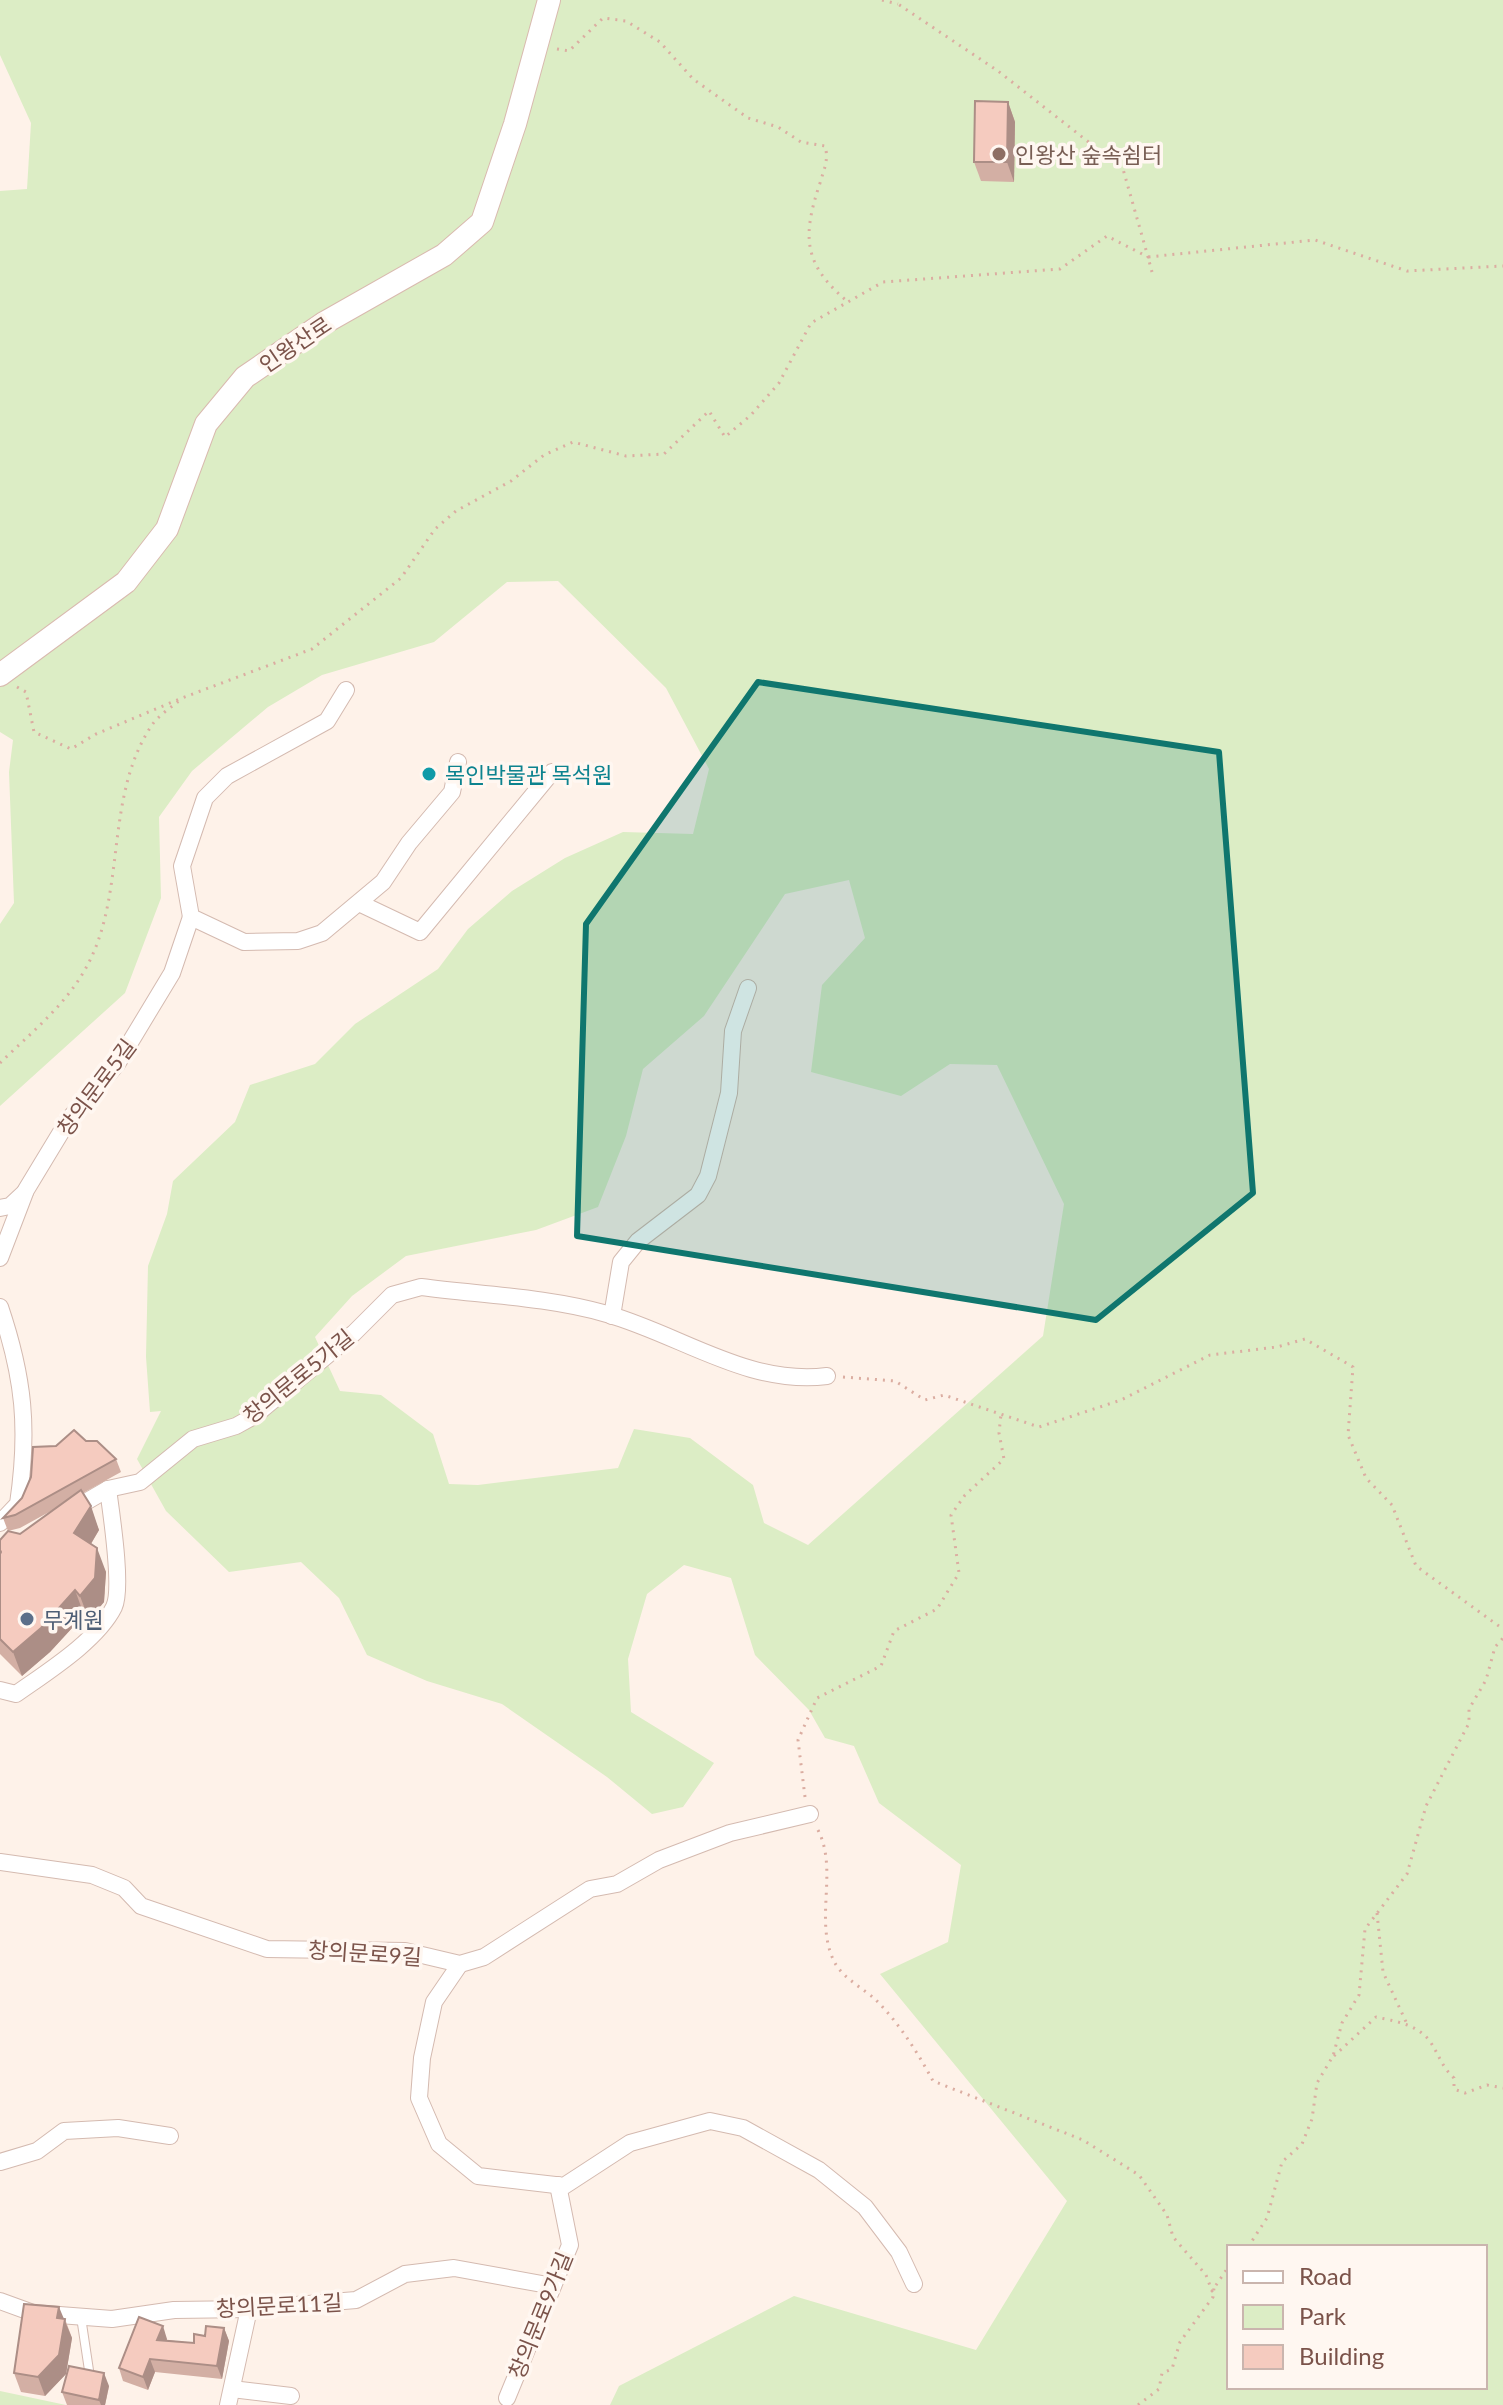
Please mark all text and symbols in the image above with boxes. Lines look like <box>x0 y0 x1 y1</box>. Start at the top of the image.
place label: 인왕산 숲속쉼터 <box>1015 141 1162 168</box>
marker: 인왕산 숲속쉼터 <box>990 145 1008 163</box>
street label: 인왕산로 <box>254 310 336 378</box>
place label: 목인박물관 목석원 <box>445 761 613 788</box>
marker: 목인박물관 목석원 <box>420 765 438 783</box>
street label: 창의문로5길 <box>51 1033 141 1141</box>
street label: 창의문로5가길 <box>237 1323 359 1429</box>
place label: 무계원 <box>43 1606 104 1633</box>
marker: 무계원 <box>18 1610 36 1628</box>
street label: 창의문로9길 <box>307 1936 423 1970</box>
legend <box>1227 2245 1487 2389</box>
street label: 창의문로9가길 <box>502 2248 578 2382</box>
text: Road <box>1299 2261 1352 2290</box>
street label: 창의문로11길 <box>215 2288 343 2322</box>
text: Park <box>1299 2301 1347 2330</box>
text: Building <box>1299 2341 1384 2370</box>

